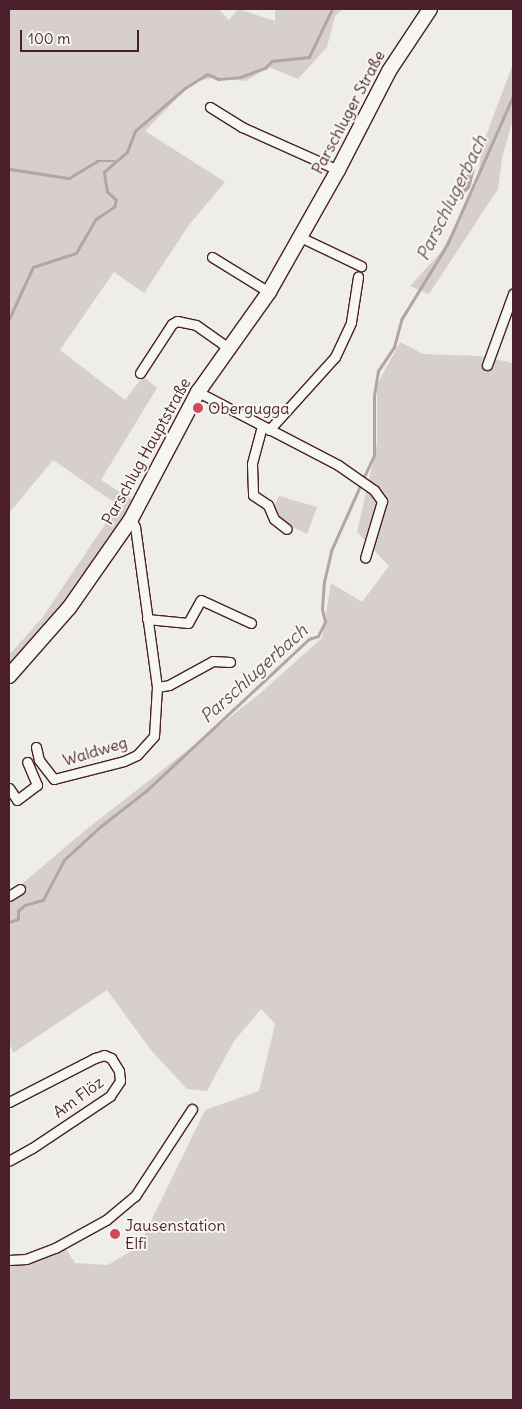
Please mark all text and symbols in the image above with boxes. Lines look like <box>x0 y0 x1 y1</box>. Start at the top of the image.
scale bar <box>22 20 141 52</box>
text: 100 m <box>28 29 70 48</box>
street label: Parschluger Straße <box>307 47 389 177</box>
water label: Parschlugerbach <box>412 132 492 264</box>
street label: Parschlug Hauptstraße <box>98 374 194 528</box>
place label: Obergugga <box>208 398 289 418</box>
marker: Obergugga <box>192 402 204 414</box>
water label: Parschlugerbach <box>196 620 312 728</box>
street label: Waldweg <box>61 732 129 770</box>
street label: Am Flöz <box>49 1072 107 1122</box>
place label: Jausenstation Elfi <box>125 1215 226 1253</box>
marker: Jausenstation Elfi <box>109 1228 121 1240</box>

